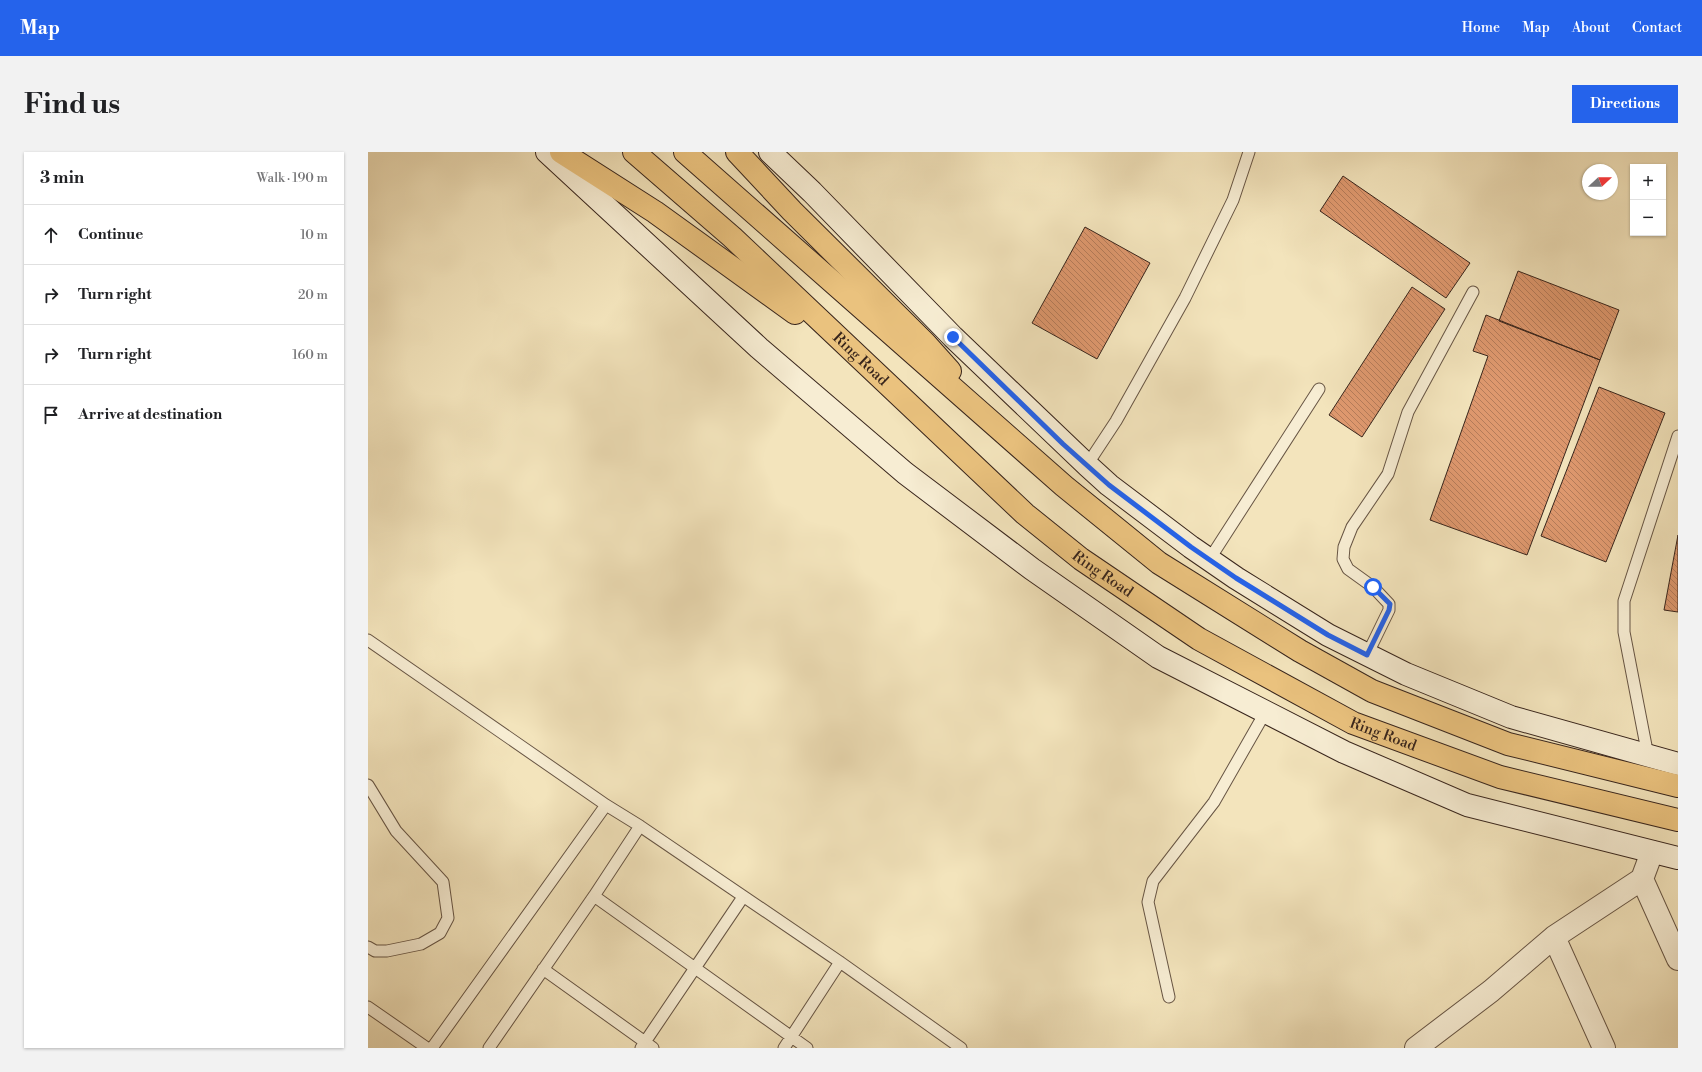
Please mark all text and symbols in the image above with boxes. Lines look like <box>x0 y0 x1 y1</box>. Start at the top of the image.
text: Map <box>20 16 60 40</box>
text: Home <box>1462 19 1500 37</box>
text: Map <box>1522 19 1550 37</box>
text: About <box>1572 19 1610 37</box>
text: Contact <box>1632 19 1682 37</box>
button: Directions <box>1572 85 1678 123</box>
text: Find us <box>24 87 120 122</box>
north arrow <box>1582 164 1618 200</box>
map controls <box>1630 164 1666 236</box>
button: + <box>1630 164 1666 200</box>
text: 3 min <box>40 167 84 189</box>
text: Walk · 190 m <box>257 170 328 186</box>
button: − <box>1630 200 1666 236</box>
icon: ahead <box>40 224 62 246</box>
text: Continue <box>78 225 143 244</box>
text: 10 m <box>300 227 328 243</box>
icon: right <box>40 284 62 306</box>
text: Turn right <box>78 285 152 304</box>
text: 20 m <box>298 287 328 303</box>
street label: Ring Road <box>829 328 893 390</box>
route end <box>944 328 962 346</box>
icon: right <box>40 344 62 366</box>
text: Turn right <box>78 345 152 364</box>
text: 160 m <box>292 347 328 363</box>
icon: arrive <box>40 404 62 426</box>
text: Arrive at destination <box>78 405 222 424</box>
street label: Ring Road <box>1068 546 1137 601</box>
route start <box>1364 578 1382 596</box>
street label: Ring Road <box>1347 713 1420 755</box>

